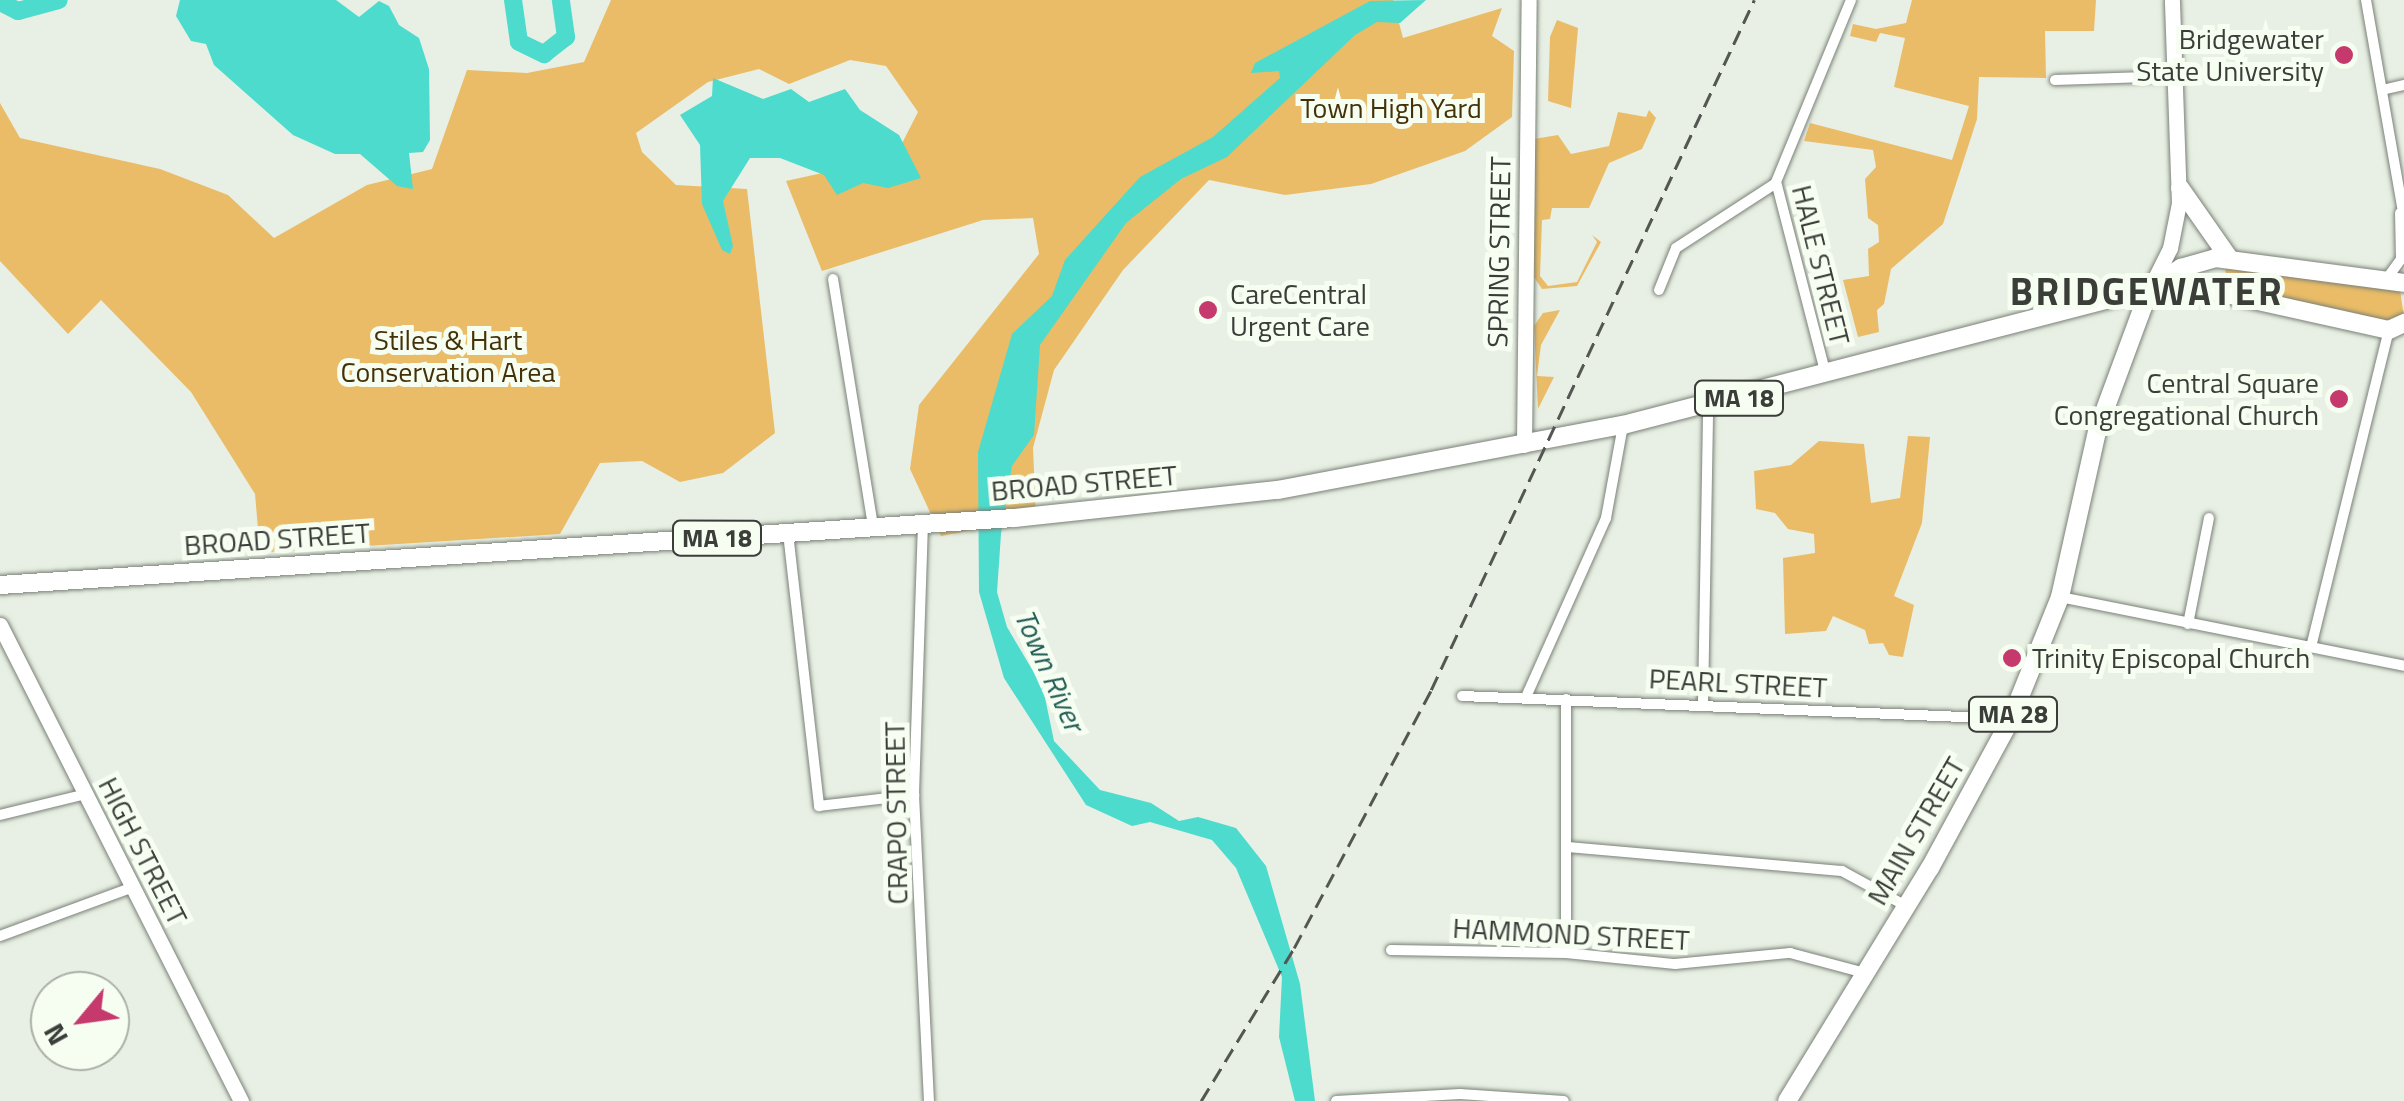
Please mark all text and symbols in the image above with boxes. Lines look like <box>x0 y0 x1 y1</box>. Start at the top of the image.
place label: Bridgewater State University <box>2136 22 2324 88</box>
marker: Bridgewater State University <box>2333 44 2355 66</box>
park label: Town High Yard <box>1300 91 1482 125</box>
street label: SPRING STREET <box>1481 156 1517 348</box>
street label: HALE STREET <box>1785 182 1857 348</box>
district label: BRIDGEWATER <box>2010 269 2284 315</box>
place label: CareCentral Urgent Care <box>1230 277 1370 343</box>
marker: CareCentral Urgent Care <box>1195 297 1221 323</box>
park label: Stiles & Hart Conservation Area <box>340 323 556 389</box>
place label: Central Square Congregational Church <box>2054 366 2319 432</box>
road number: MA 18 <box>1694 378 1784 418</box>
marker: Central Square Congregational Church <box>2328 388 2350 410</box>
street label: BROAD STREET <box>990 458 1178 508</box>
street label: BROAD STREET <box>183 516 371 562</box>
road number: MA 18 <box>672 518 762 558</box>
water label: Town River <box>1007 604 1093 736</box>
place label: Trinity Episcopal Church <box>2032 641 2310 675</box>
marker: Trinity Episcopal Church <box>2001 647 2023 669</box>
street label: PEARL STREET <box>1648 662 1828 704</box>
road number: MA 28 <box>1968 694 2058 734</box>
street label: CRAPO STREET <box>878 721 914 905</box>
street label: MAIN STREET <box>1860 751 1972 911</box>
street label: HIGH STREET <box>91 772 195 930</box>
street label: HAMMOND STREET <box>1452 911 1690 957</box>
north arrow <box>30 971 130 1071</box>
text: N <box>32 1016 79 1054</box>

